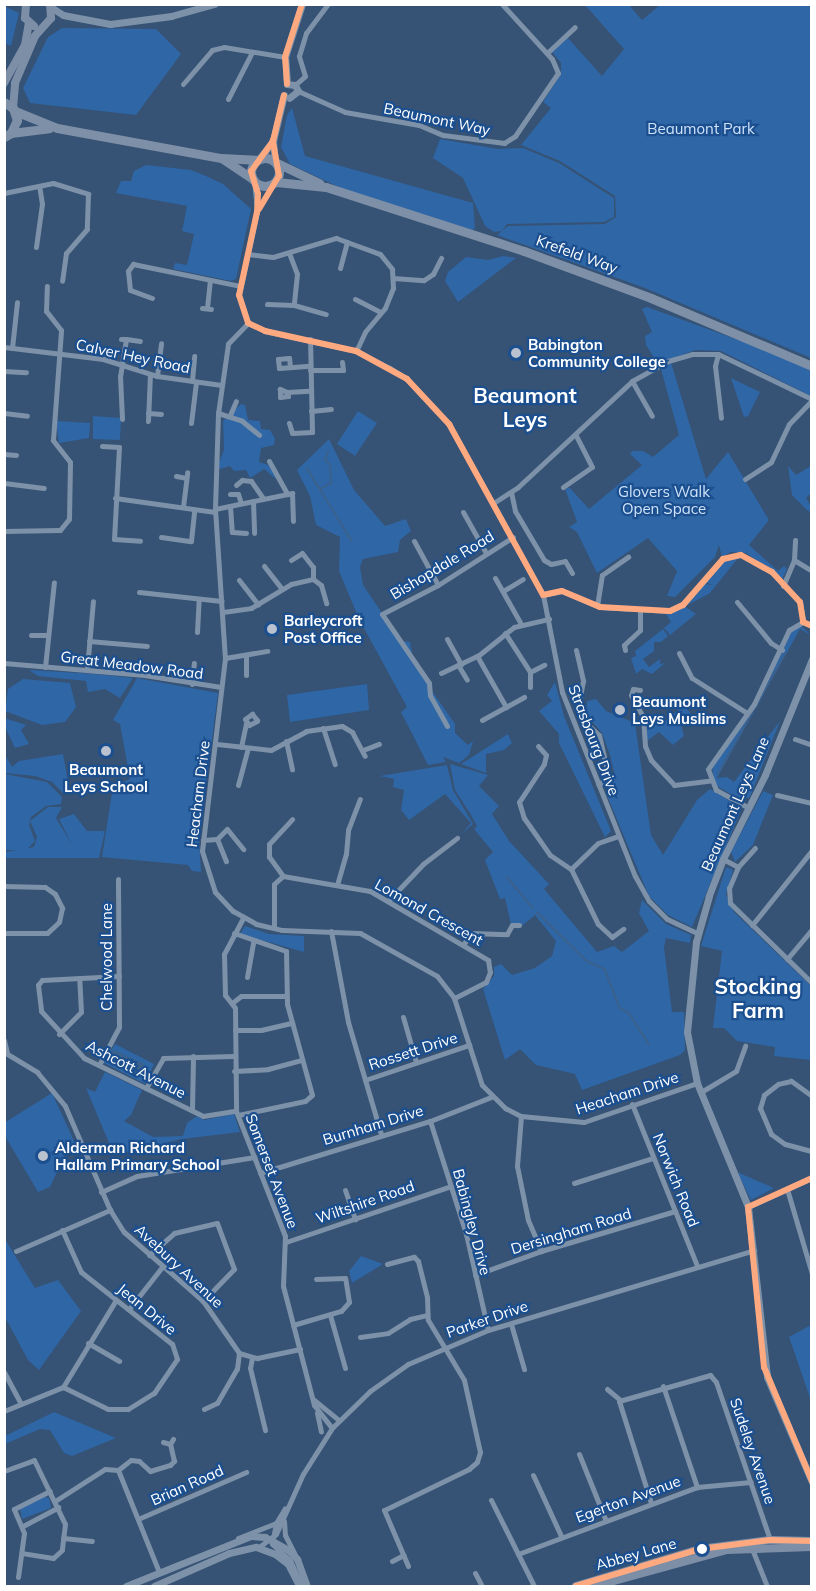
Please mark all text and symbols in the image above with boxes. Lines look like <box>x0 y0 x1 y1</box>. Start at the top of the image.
street label: Beaumont Way <box>382 99 492 139</box>
park label: Beaumont Park <box>647 120 755 138</box>
street label: Krefeld Way <box>534 231 620 277</box>
street label: Calver Hey Road <box>74 335 192 377</box>
place label: Babington Community College <box>528 335 666 370</box>
marker: Babington Community College <box>509 346 523 360</box>
district label: Beaumont Leys <box>473 382 577 432</box>
park label: Glovers Walk Open Space <box>618 482 710 517</box>
street label: Bishopdale Road <box>387 527 497 603</box>
place label: Barleycroft Post Office <box>284 611 362 646</box>
marker: Barleycroft Post Office <box>265 622 279 636</box>
street label: Great Meadow Road <box>60 647 204 683</box>
street label: Strasbourg Drive <box>565 682 623 798</box>
place label: Beaumont Leys Muslims <box>632 692 726 727</box>
marker: Beaumont Leys Muslims <box>613 703 627 717</box>
street label: Beaumont Leys Lane <box>697 734 773 874</box>
street label: Heacham Drive <box>183 740 213 848</box>
marker: Beaumont Leys School <box>99 744 113 758</box>
place label: Beaumont Leys School <box>64 760 148 795</box>
street label: Lomond Crescent <box>372 875 486 949</box>
street label: Chelwood Lane <box>98 903 116 1011</box>
district label: Stocking Farm <box>714 973 802 1023</box>
street label: Rossett Drive <box>366 1028 460 1074</box>
street label: Ashcott Avenue <box>83 1036 189 1102</box>
street label: Heacham Drive <box>573 1068 681 1118</box>
street label: Burnham Drive <box>321 1101 425 1149</box>
street label: Somerset Avenue <box>242 1111 302 1231</box>
street label: Norwich Road <box>649 1131 703 1229</box>
place label: Alderman Richard Hallam Primary School <box>55 1138 220 1173</box>
marker: Alderman Richard Hallam Primary School <box>36 1149 50 1163</box>
street label: Babingley Drive <box>449 1167 495 1277</box>
street label: Wiltshire Road <box>313 1177 417 1227</box>
street label: Dersingham Road <box>508 1204 634 1258</box>
street label: Avebury Avenue <box>131 1220 227 1312</box>
street label: Jean Drive <box>114 1280 180 1338</box>
street label: Parker Drive <box>444 1297 530 1341</box>
street label: Sudeley Avenue <box>726 1396 780 1506</box>
street label: Brian Road <box>148 1461 226 1509</box>
street label: Egerton Avenue <box>573 1472 683 1526</box>
street label: Abbey Lane <box>594 1534 678 1574</box>
unlabelled marker <box>696 1543 708 1555</box>

